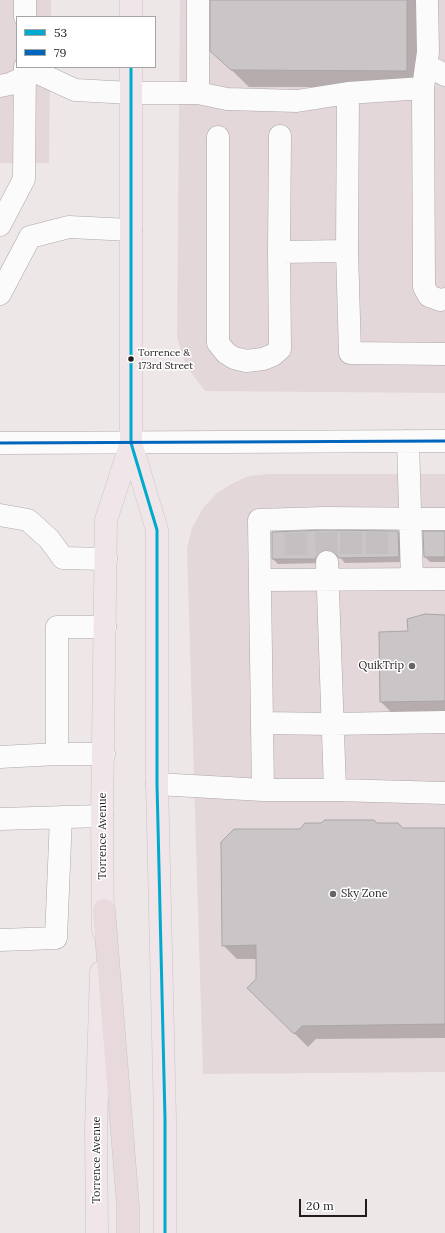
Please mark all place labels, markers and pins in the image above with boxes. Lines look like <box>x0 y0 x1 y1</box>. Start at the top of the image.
place label: Torrence & 173rd Street <box>138 347 193 370</box>
marker: Torrence & 173rd Street <box>126 354 136 364</box>
place label: QuikTrip <box>358 659 404 673</box>
marker: QuikTrip <box>407 661 417 671</box>
place label: Sky Zone <box>341 887 388 901</box>
marker: Sky Zone <box>328 889 338 899</box>

